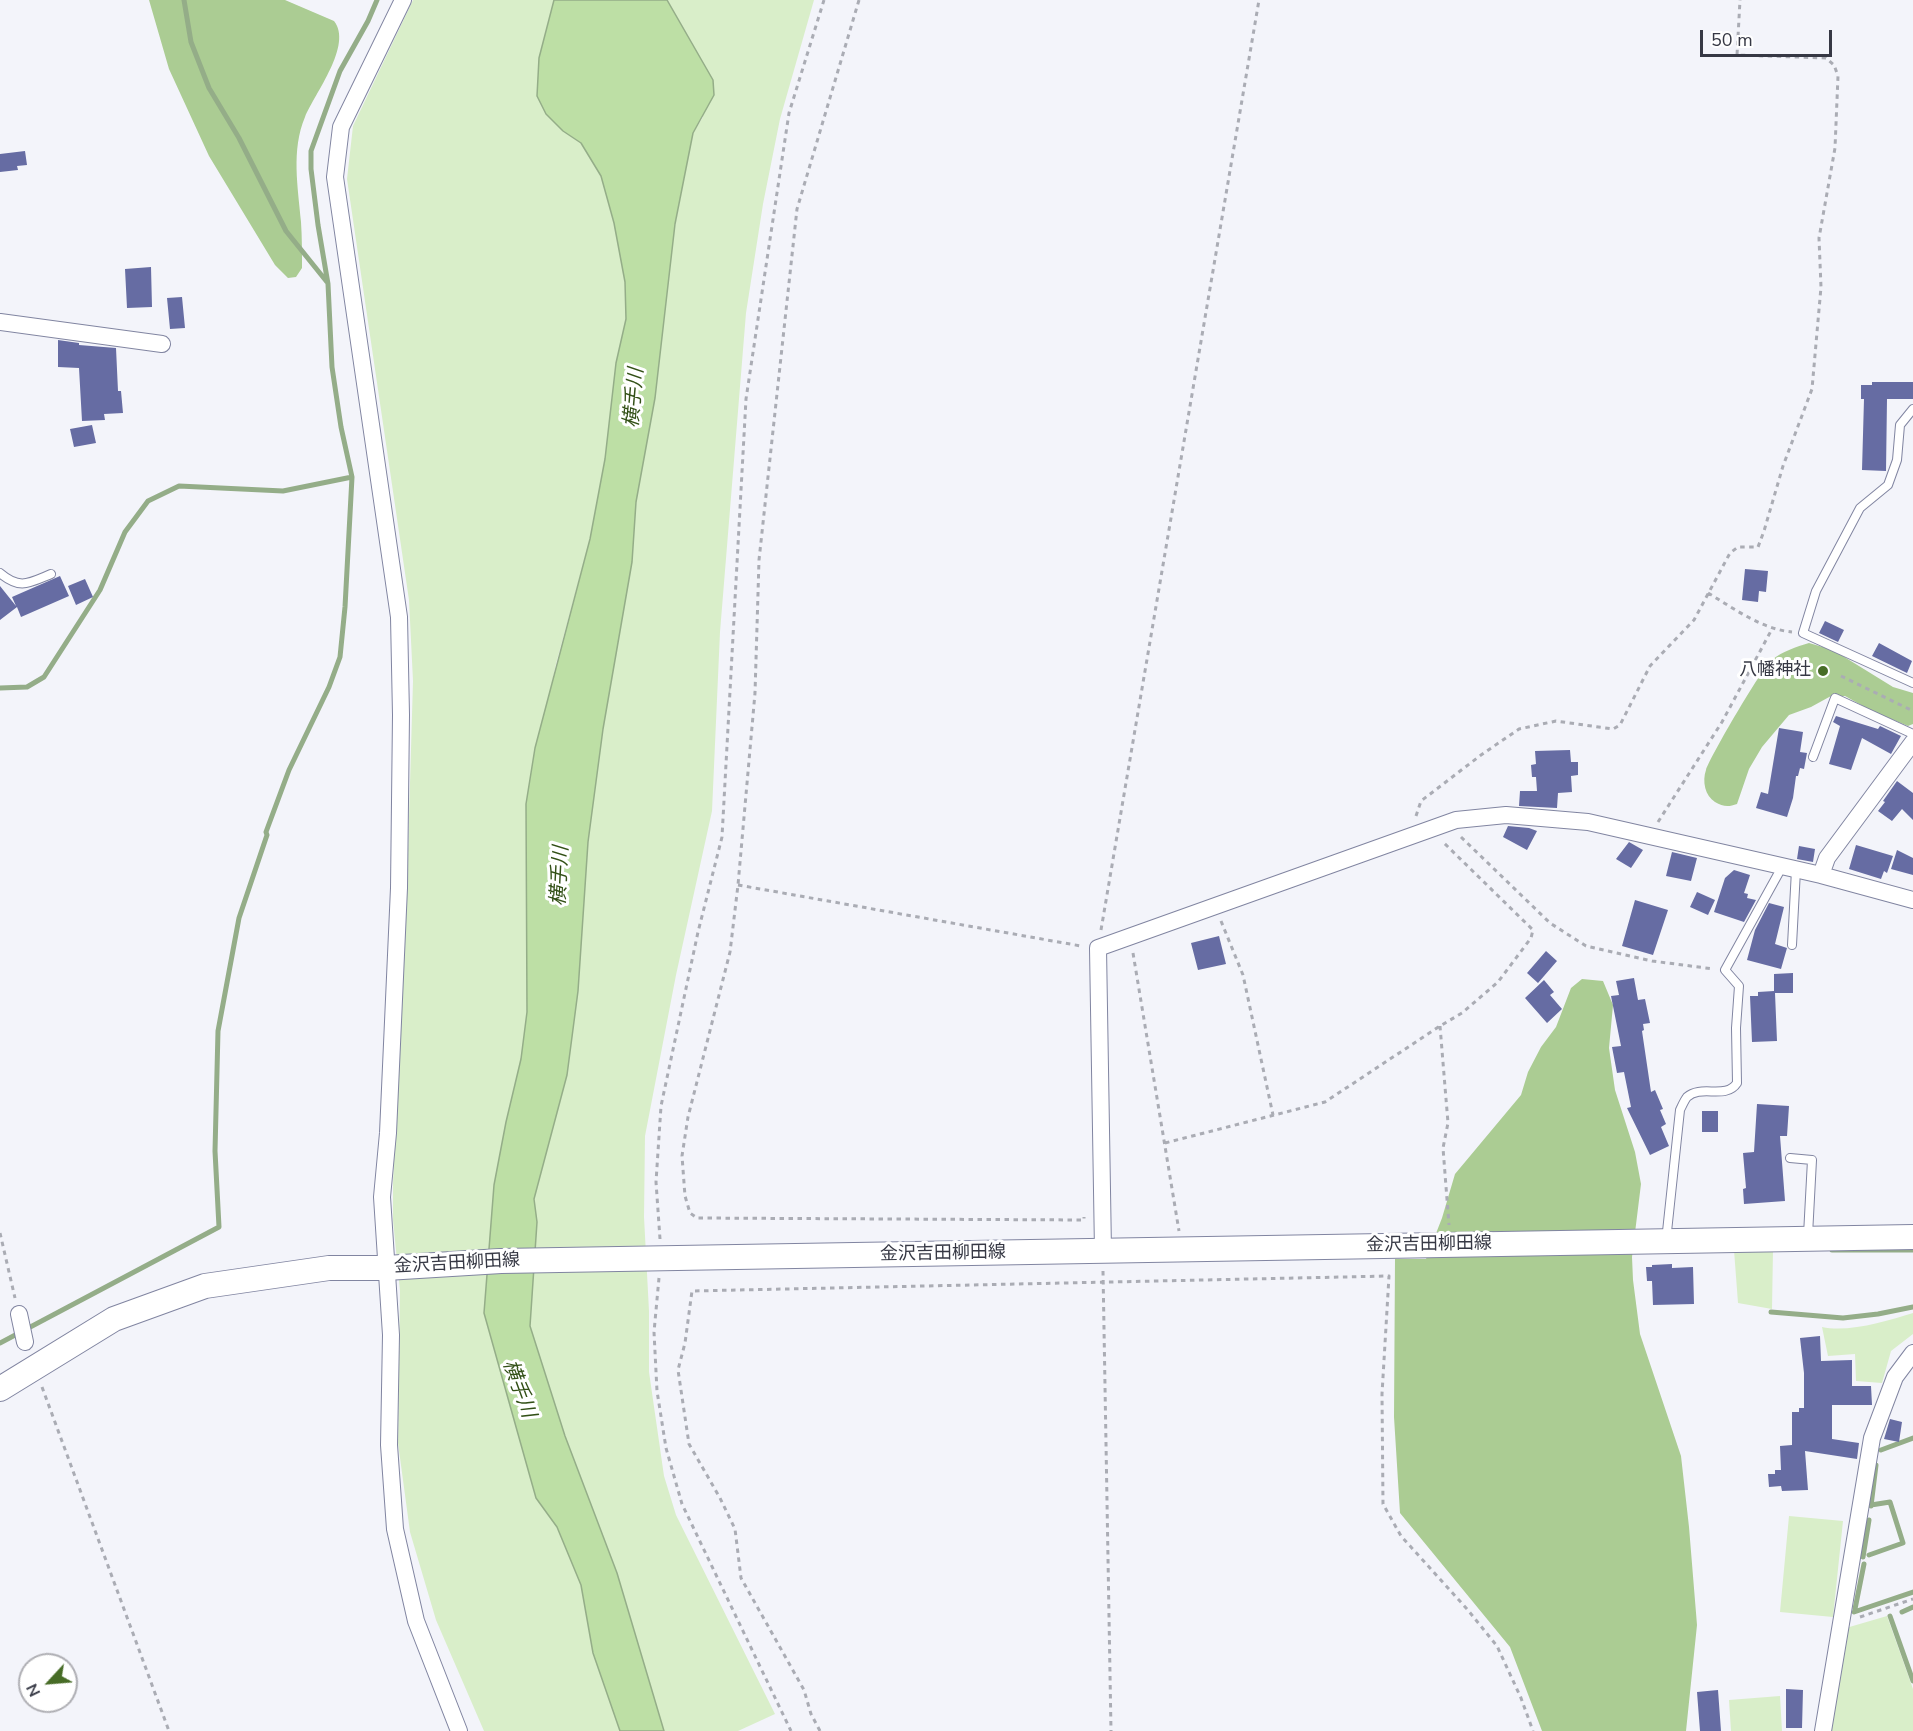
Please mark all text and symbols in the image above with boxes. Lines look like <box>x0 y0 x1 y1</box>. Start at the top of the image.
scale bar <box>1703 18 1835 56</box>
text: 50 m <box>1711 28 1753 52</box>
water label: 横手川 <box>620 367 650 429</box>
place label: 八幡神社 <box>1739 660 1811 682</box>
marker: 八幡神社 <box>1816 664 1830 678</box>
water label: 横手川 <box>547 845 575 907</box>
street label: 金沢吉田柳田線 <box>1366 1233 1492 1257</box>
street label: 金沢吉田柳田線 <box>880 1242 1006 1266</box>
street label: 金沢吉田柳田線 <box>394 1250 520 1278</box>
water label: 横手川 <box>496 1357 540 1421</box>
north arrow <box>18 1653 78 1713</box>
text: N <box>21 1680 46 1700</box>

